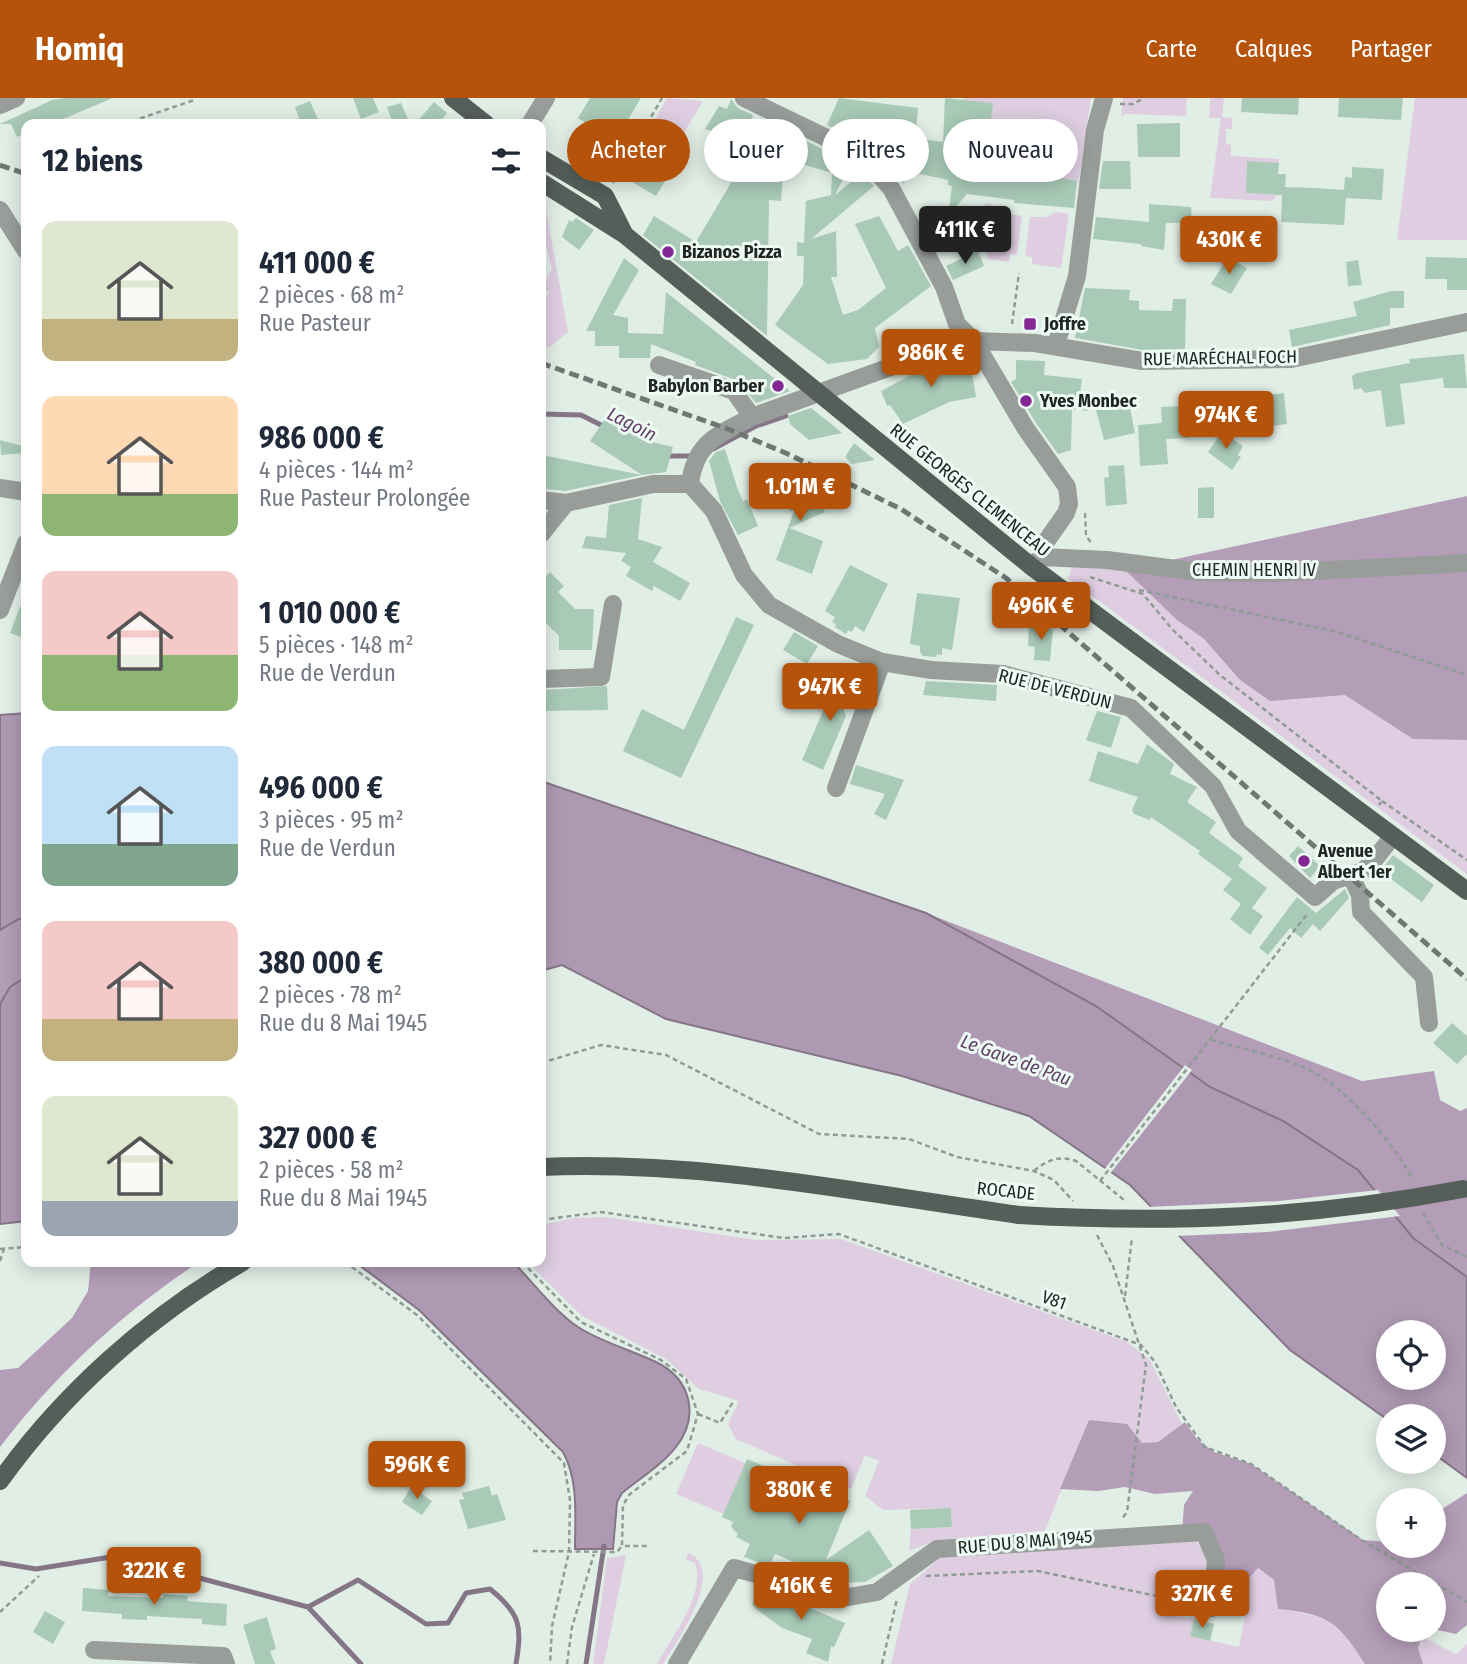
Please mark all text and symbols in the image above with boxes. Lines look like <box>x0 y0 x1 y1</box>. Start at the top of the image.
text: Homiq <box>35 29 124 69</box>
text: Carte <box>1146 35 1197 63</box>
text: Calques <box>1235 35 1312 63</box>
text: Partager <box>1350 35 1432 63</box>
chip: Acheter <box>567 119 690 182</box>
chip: Louer <box>704 119 808 182</box>
chip: Filtres <box>822 119 929 182</box>
chip: Nouveau <box>943 119 1078 182</box>
icon: filters <box>487 142 525 180</box>
text: 12 biens <box>42 143 143 179</box>
pin: 411K € <box>908 206 1022 266</box>
text: 411K € <box>935 215 995 243</box>
pin: 430K € <box>1172 216 1286 276</box>
text: 430K € <box>1196 225 1262 253</box>
place label: Bizanos Pizza <box>682 241 782 263</box>
marker: Bizanos Pizza <box>660 244 676 260</box>
text: 411 000 € <box>259 245 375 281</box>
icon: home <box>98 249 182 333</box>
text: 2 pièces · 68 m² <box>259 281 404 309</box>
text: Rue Pasteur <box>259 309 371 337</box>
place label: Joffre <box>1043 313 1086 335</box>
marker: Joffre <box>1022 316 1038 332</box>
pin: 986K € <box>874 330 988 389</box>
text: 986K € <box>898 338 964 366</box>
street label: RUE MARÉCHAL FOCH <box>1143 345 1297 370</box>
place label: Babylon Barber <box>648 375 764 397</box>
marker: Babylon Barber <box>770 378 786 394</box>
place label: Yves Monbec <box>1039 390 1137 412</box>
pin: 974K € <box>1169 392 1283 451</box>
marker: Yves Monbec <box>1018 393 1034 409</box>
text: 974K € <box>1194 400 1258 428</box>
water label: Lagoin <box>603 402 661 446</box>
street label: RUE GEORGES CLEMENCEAU <box>886 419 1054 561</box>
text: 986 000 € <box>259 420 384 456</box>
icon: home <box>98 424 182 508</box>
text: 4 pièces · 144 m² <box>259 456 414 484</box>
pin: 1.01M € <box>735 464 865 523</box>
text: 1.01M € <box>765 472 835 500</box>
text: Rue Pasteur Prolongée <box>259 484 471 512</box>
street label: CHEMIN HENRI IV <box>1192 559 1317 581</box>
pin: 496K € <box>984 582 1098 642</box>
text: 496K € <box>1008 591 1074 619</box>
text: 1 010 000 € <box>259 595 400 631</box>
icon: home <box>98 599 182 683</box>
text: 5 pièces · 148 m² <box>259 631 414 659</box>
text: Rue de Verdun <box>259 659 396 687</box>
pin: 947K € <box>773 664 887 723</box>
street label: RUE DE VERDUN <box>996 664 1114 714</box>
text: 947K € <box>798 672 862 700</box>
text: 496 000 € <box>259 770 383 806</box>
icon: home <box>98 774 182 858</box>
text: 3 pièces · 95 m² <box>259 806 404 834</box>
text: Rue de Verdun <box>259 834 396 862</box>
place label: Avenue Albert 1er <box>1317 840 1392 883</box>
marker: Avenue Albert 1er <box>1296 853 1312 869</box>
text: 380 000 € <box>259 945 383 981</box>
icon: home <box>98 949 182 1033</box>
text: 2 pièces · 78 m² <box>259 981 402 1009</box>
text: Rue du 8 Mai 1945 <box>259 1009 427 1037</box>
water label: Le Gave de Pau <box>958 1029 1074 1091</box>
text: 327 000 € <box>259 1120 377 1156</box>
icon: home <box>98 1124 182 1208</box>
text: 2 pièces · 58 m² <box>259 1156 404 1184</box>
street label: ROCADE <box>976 1177 1036 1205</box>
text: Rue du 8 Mai 1945 <box>259 1184 427 1212</box>
street label: V81 <box>1039 1285 1069 1315</box>
map controls <box>1376 1320 1446 1642</box>
button: locate <box>1376 1320 1446 1390</box>
button: layers <box>1376 1404 1446 1474</box>
pin: 596K € <box>360 1442 474 1501</box>
text: 596K € <box>384 1450 450 1478</box>
pin: 380K € <box>742 1466 856 1526</box>
text: 380K € <box>766 1475 832 1503</box>
button: + <box>1376 1488 1446 1558</box>
street label: RUE DU 8 MAI 1945 <box>957 1525 1093 1559</box>
pin: 322K € <box>97 1548 211 1607</box>
text: 322K € <box>123 1556 185 1584</box>
pin: 416K € <box>744 1562 858 1622</box>
pin: 327K € <box>1145 1570 1259 1630</box>
text: 416K € <box>770 1571 832 1599</box>
button: − <box>1376 1572 1446 1642</box>
text: 327K € <box>1171 1579 1233 1607</box>

